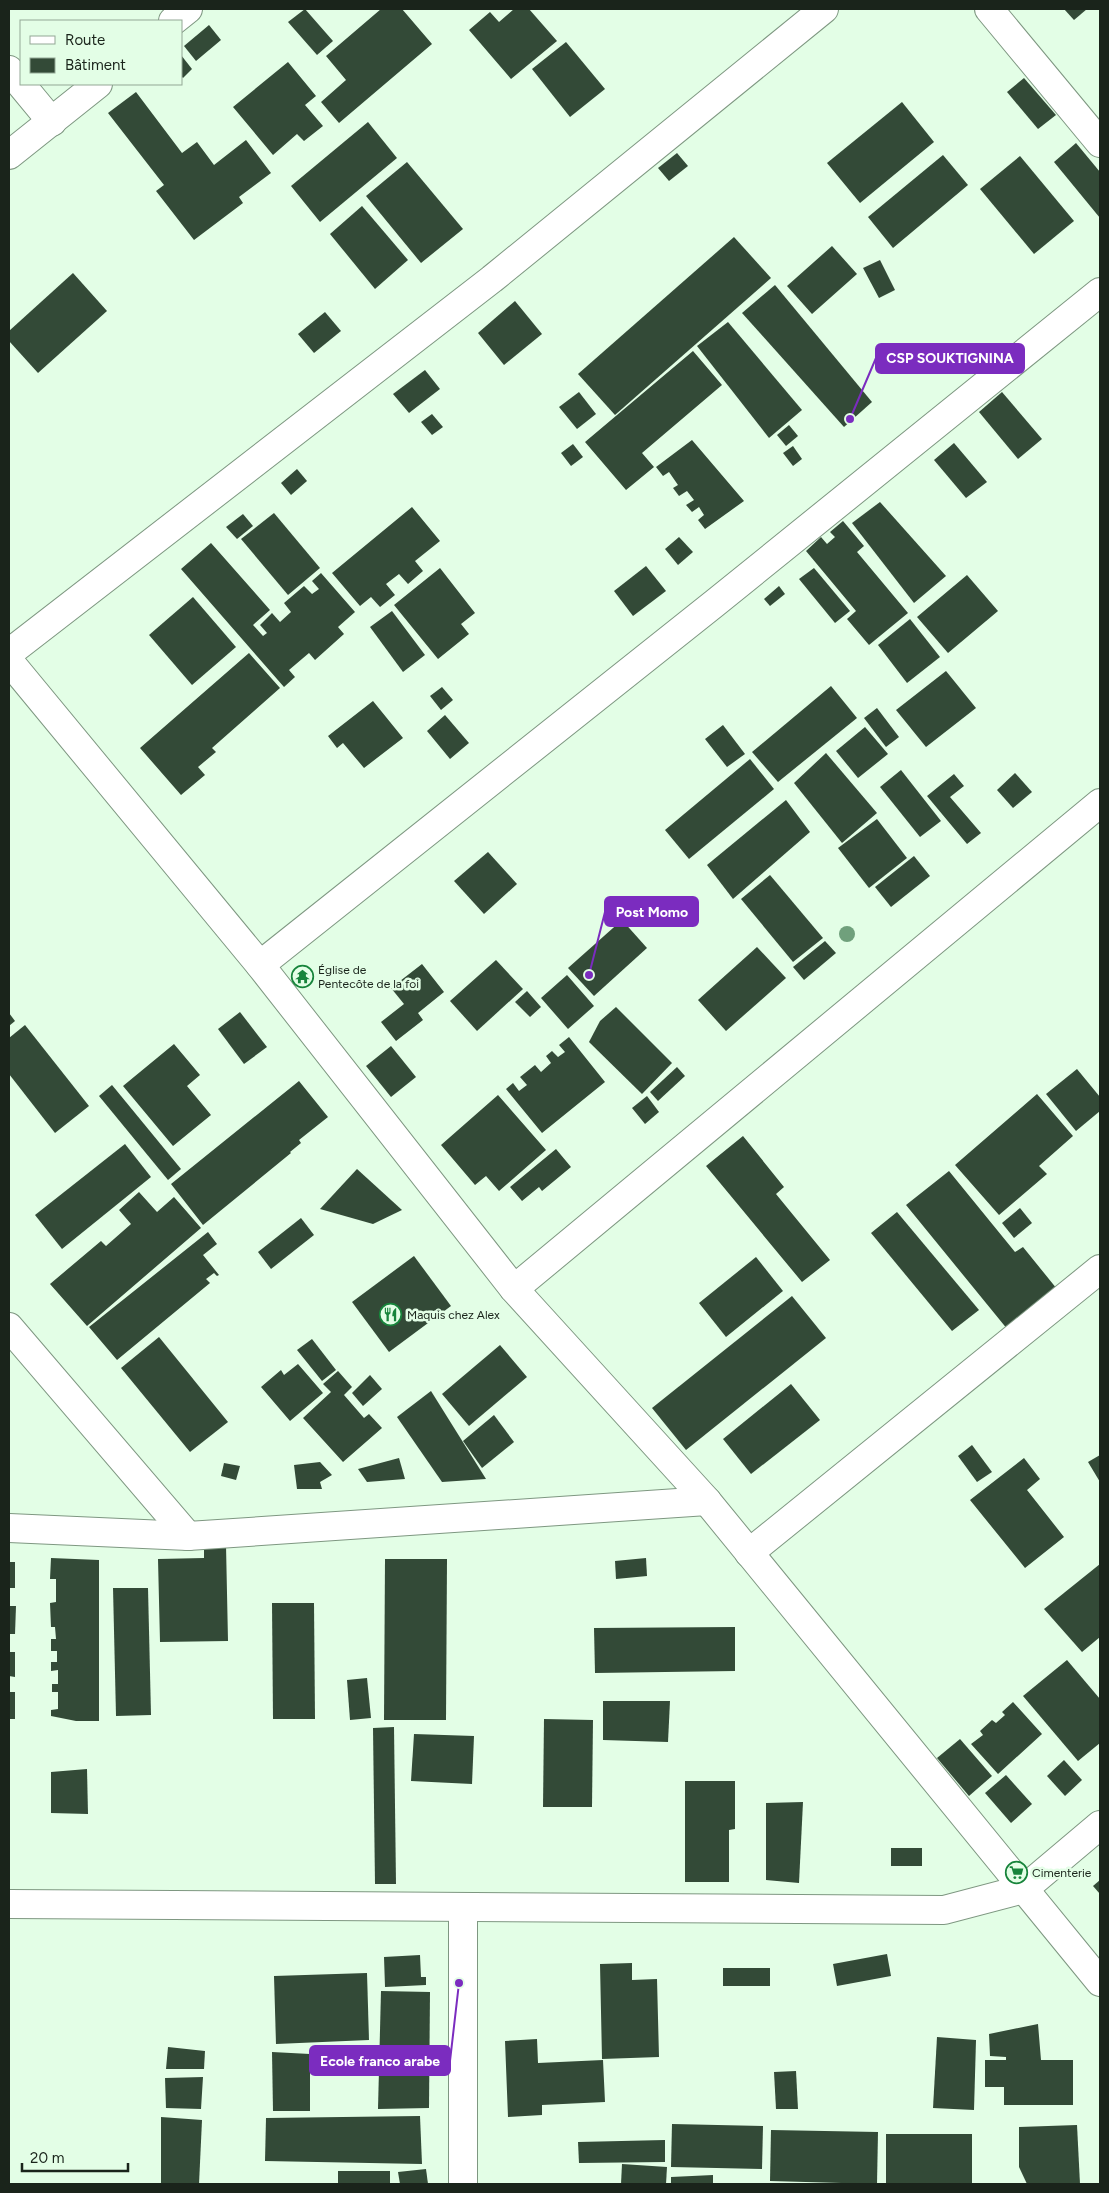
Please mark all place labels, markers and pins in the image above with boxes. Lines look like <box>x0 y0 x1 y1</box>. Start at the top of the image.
callout: CSP SOUKTIGNINA <box>876 344 1024 373</box>
callout: Post Momo <box>605 897 698 926</box>
place label: Église de Pentecôte de la foi <box>318 963 419 991</box>
temple icon: Église de Pentecôte de la foi <box>290 965 314 989</box>
restaurant icon: Maquis chez Alex <box>379 1303 403 1327</box>
place label: Maquis chez Alex <box>407 1308 500 1322</box>
supermarket icon: Cimenterie <box>1004 1861 1028 1885</box>
place label: Cimenterie <box>1032 1866 1092 1880</box>
callout: Ecole franco arabe <box>310 2046 450 2075</box>

